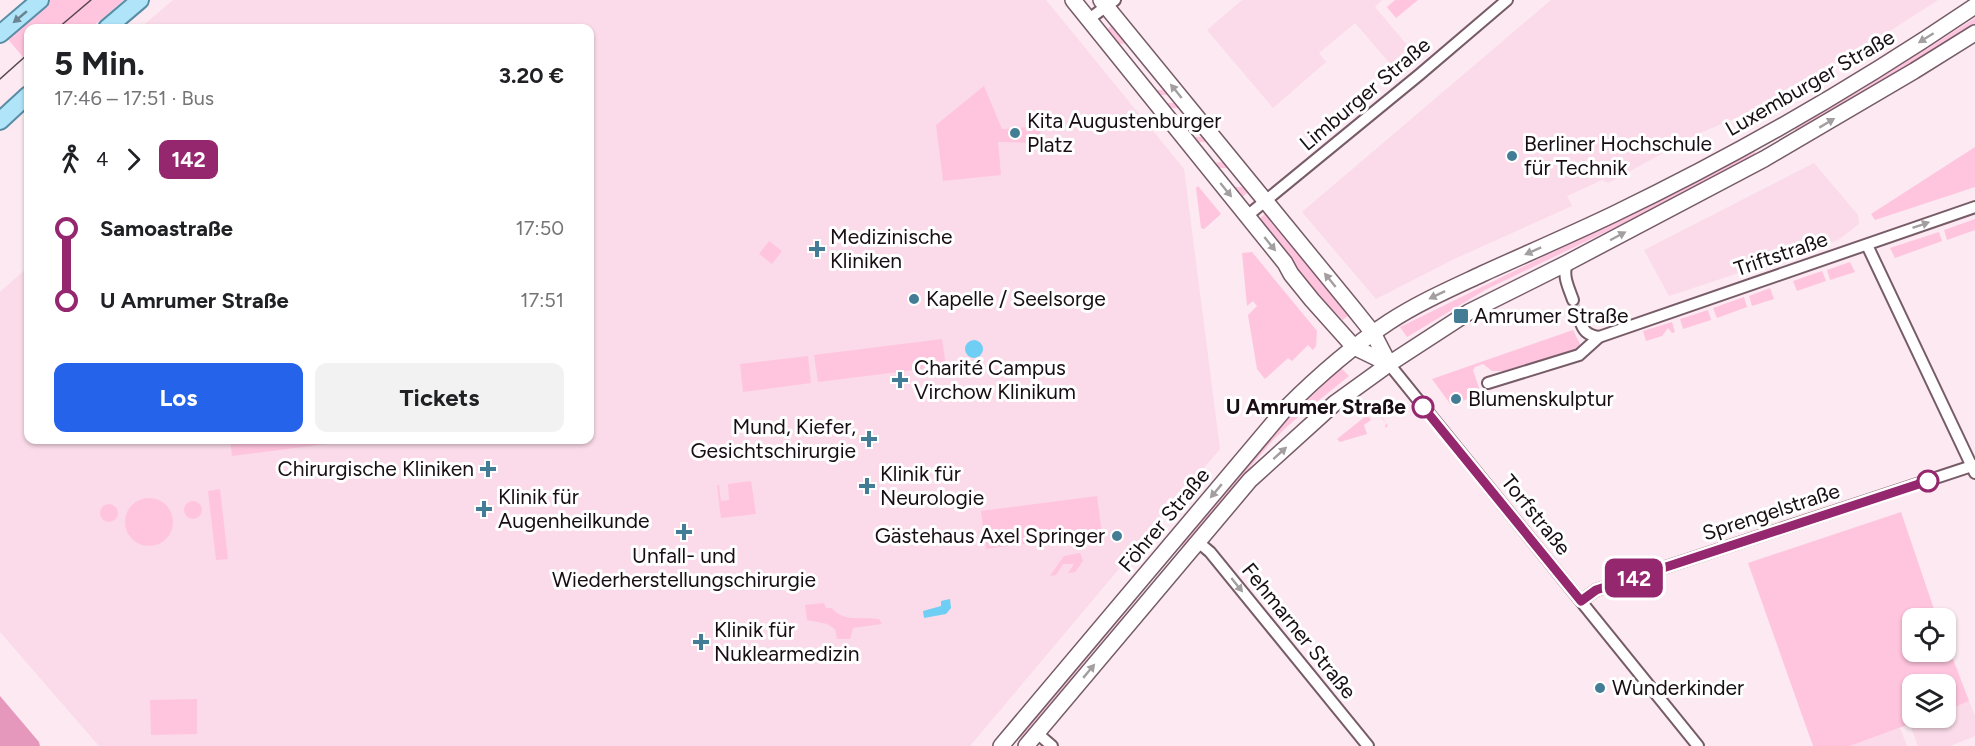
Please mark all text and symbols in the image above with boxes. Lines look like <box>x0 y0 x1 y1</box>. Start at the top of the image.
one-way arrow <box>13 10 28 23</box>
street label: Luxemburger Straße <box>1721 24 1899 141</box>
street label: Limburger Straße <box>1294 32 1435 156</box>
one-way arrow <box>1918 33 1934 44</box>
text: 5 Min. <box>54 44 145 83</box>
text: 3.20 € <box>499 62 564 89</box>
one-way arrow <box>1169 83 1182 99</box>
text: 17:46 – 17:51 · Bus <box>54 86 214 110</box>
place label: Kita Augustenburger Platz <box>1027 108 1221 157</box>
one-way arrow <box>1819 118 1836 128</box>
marker: Kita Augustenburger Platz <box>1008 126 1022 140</box>
place label: Berliner Hochschule für Technik <box>1524 131 1712 180</box>
icon: walk <box>54 143 87 176</box>
icon: forward <box>117 143 150 176</box>
text: 4 <box>96 147 108 171</box>
text: 142 <box>171 147 206 172</box>
marker: Berliner Hochschule für Technik <box>1505 149 1519 163</box>
one-way arrow <box>1219 183 1232 198</box>
text: Samoastraße <box>100 215 233 242</box>
text: 17:50 <box>516 216 564 240</box>
one-way arrow <box>1912 220 1930 230</box>
place label: Medizinische Kliniken <box>830 224 953 273</box>
street label: Triftstraße <box>1731 226 1831 281</box>
one-way arrow <box>1610 231 1627 241</box>
one-way arrow <box>1263 236 1276 251</box>
marker: Medizinische Kliniken <box>808 240 826 258</box>
one-way arrow <box>1523 246 1541 256</box>
one-way arrow <box>1324 273 1337 288</box>
place label: Kapelle / Seelsorge <box>926 286 1106 311</box>
text: U Amrumer Straße <box>100 287 289 314</box>
text: 17:51 <box>520 288 564 312</box>
one-way arrow <box>1428 291 1445 300</box>
marker: Kapelle / Seelsorge <box>907 292 921 306</box>
place label: Amrumer Straße <box>1474 303 1628 328</box>
marker: Amrumer Straße <box>1452 307 1470 325</box>
place label: Charité Campus Virchow Klinikum <box>914 355 1076 404</box>
button: Los <box>54 363 303 432</box>
button: Tickets <box>315 363 564 432</box>
marker: Charité Campus Virchow Klinikum <box>891 371 909 389</box>
place label: Blumenskulptur <box>1468 386 1614 411</box>
marker: Blumenskulptur <box>1449 392 1463 406</box>
place label: U Amrumer Straße <box>1226 394 1406 419</box>
marker: U Amrumer Straße <box>1412 396 1434 418</box>
place label: Mund, Kiefer, Gesichtschirurgie <box>691 414 856 463</box>
marker: Mund, Kiefer, Gesichtschirurgie <box>860 430 878 448</box>
one-way arrow <box>1273 446 1287 460</box>
place label: Chirurgische Kliniken <box>278 456 474 481</box>
marker: Chirurgische Kliniken <box>479 460 497 478</box>
place label: Klinik für Neurologie <box>880 461 984 510</box>
street label: Föhrer Straße <box>1113 463 1214 577</box>
street label: Torfstraße <box>1496 469 1576 560</box>
unlabelled marker <box>1917 470 1939 492</box>
marker: Klinik für Neurologie <box>858 477 876 495</box>
street label: Sprengelstraße <box>1699 478 1843 545</box>
one-way arrow <box>1210 483 1223 498</box>
place label: Klinik für Augenheilkunde <box>498 484 650 533</box>
marker: Klinik für Augenheilkunde <box>475 500 493 518</box>
marker: Unfall- und Wiederherstellungschirurgie <box>675 523 693 541</box>
place label: Gästehaus Axel Springer <box>875 523 1105 548</box>
marker: Gästehaus Axel Springer <box>1110 529 1124 543</box>
place label: Unfall- und Wiederherstellungschirurgie <box>552 543 816 592</box>
street label: Fehmarner Straße <box>1237 558 1362 704</box>
line badge: 142 <box>1600 558 1668 598</box>
text: 142 <box>1617 566 1651 591</box>
one-way arrow <box>1230 577 1243 592</box>
map controls <box>1902 608 1956 728</box>
button: locate <box>1902 608 1956 662</box>
place label: Klinik für Nuklearmedizin <box>714 617 859 666</box>
marker: Klinik für Nuklearmedizin <box>692 633 710 651</box>
one-way arrow <box>1082 664 1095 679</box>
button: layers <box>1902 674 1956 728</box>
place label: Wunderkinder <box>1612 675 1744 700</box>
marker: Wunderkinder <box>1593 681 1607 695</box>

